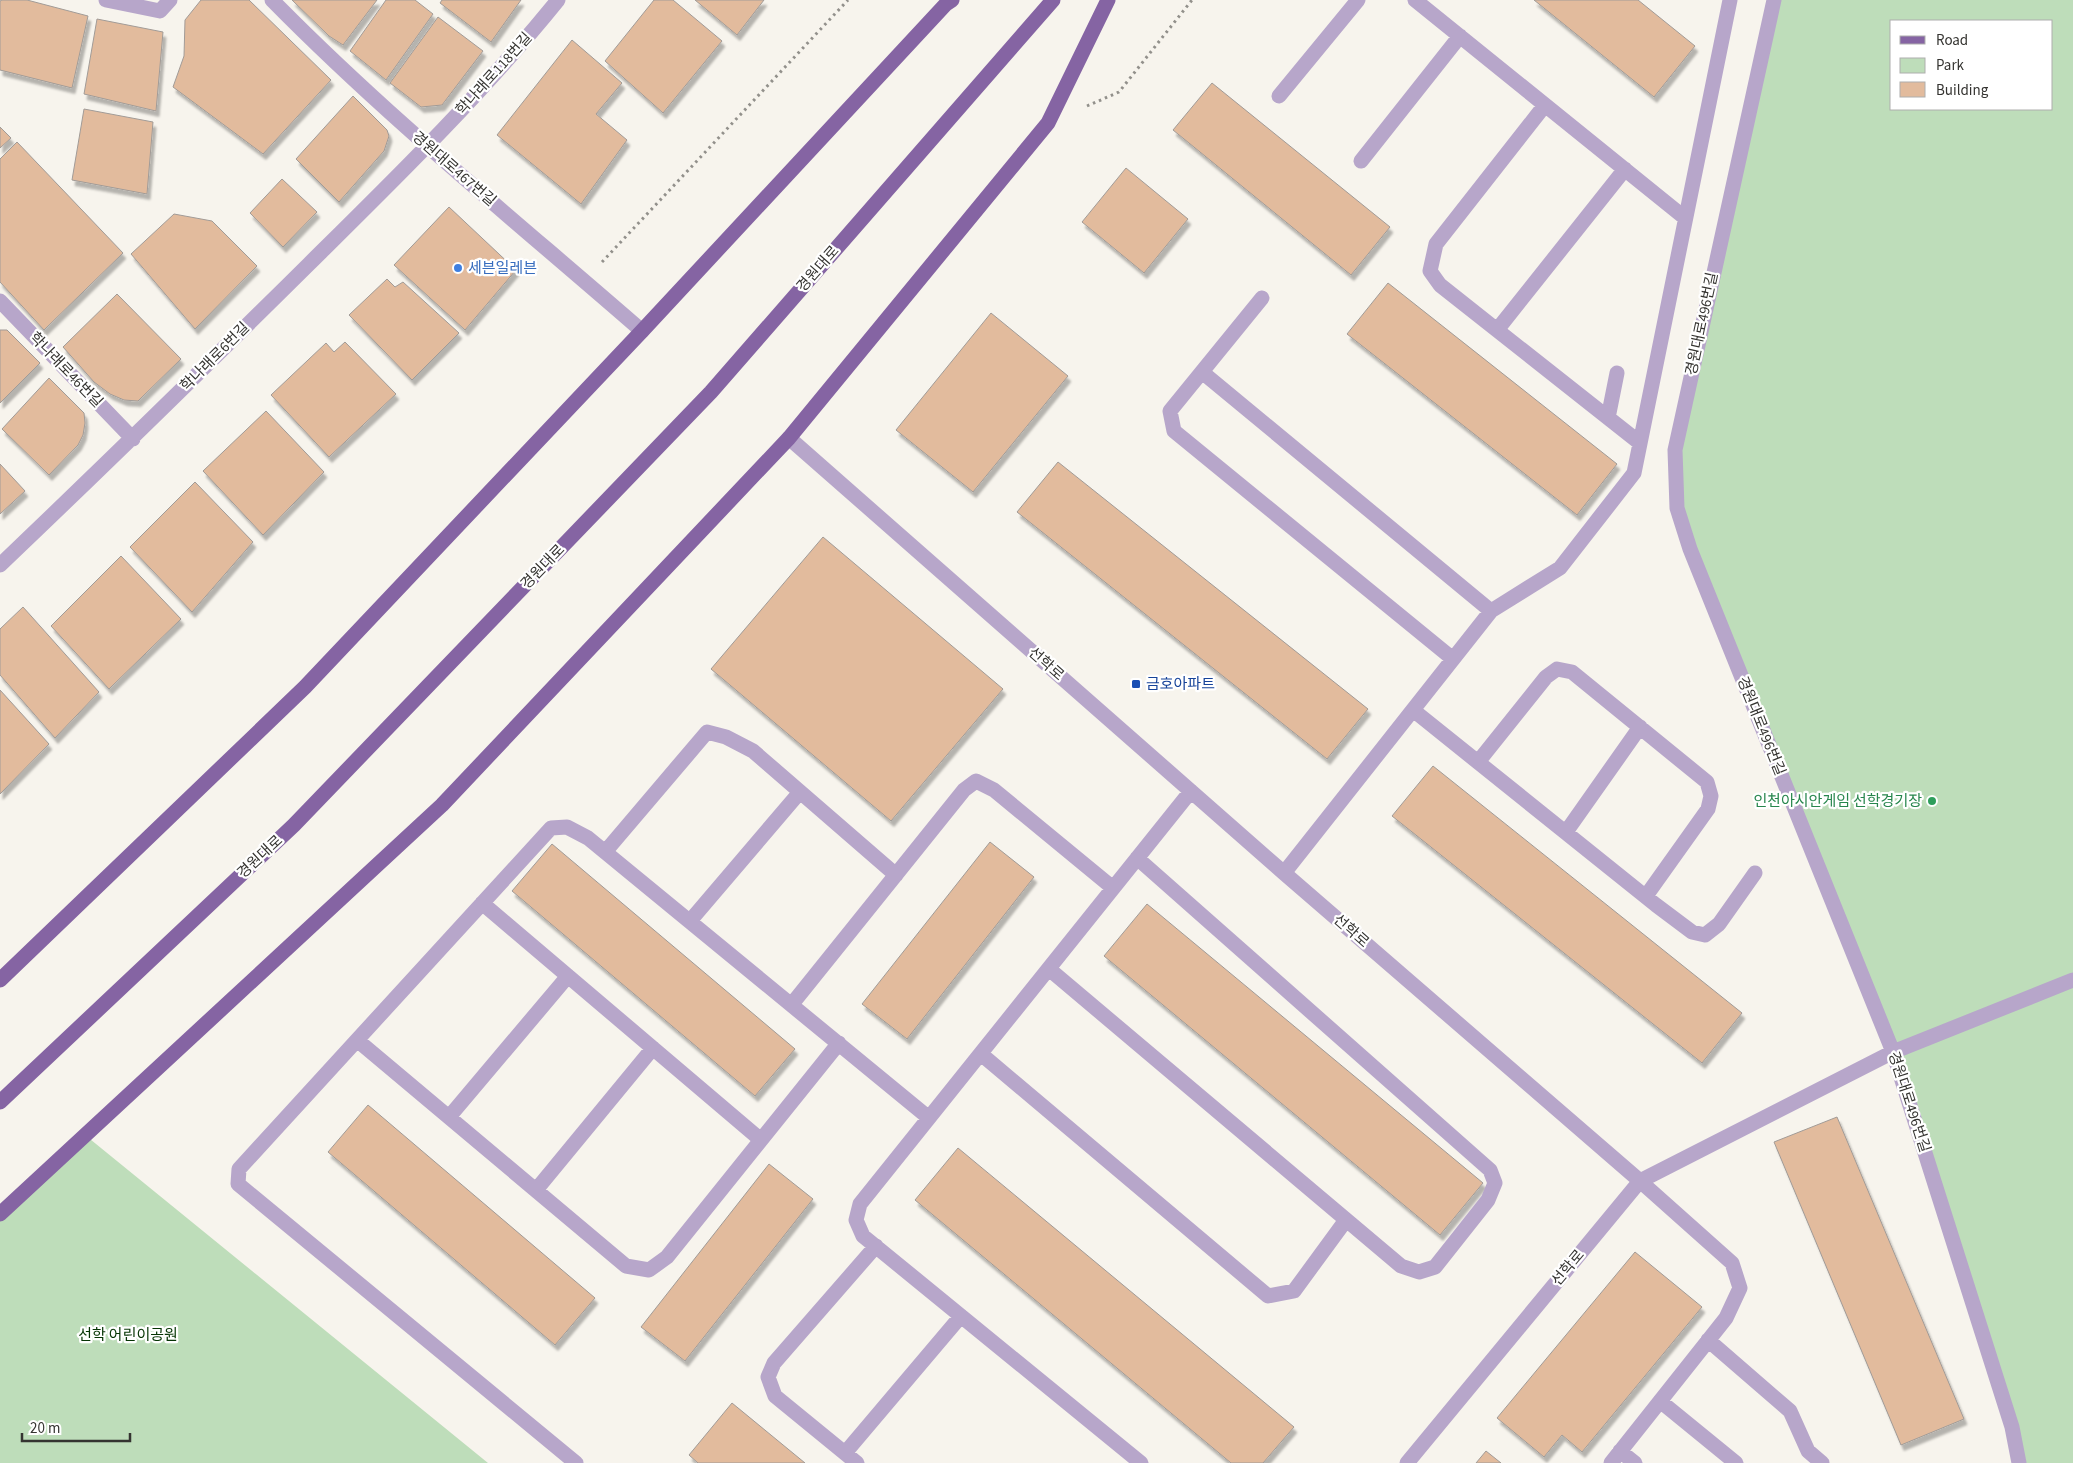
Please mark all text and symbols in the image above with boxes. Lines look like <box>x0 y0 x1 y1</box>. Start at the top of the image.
legend <box>1890 20 2053 110</box>
street label: 학나래로118번길 <box>451 28 537 120</box>
text: Road <box>1936 30 1968 51</box>
text: Park <box>1936 55 1965 76</box>
text: Building <box>1936 80 1989 101</box>
street label: 경원대로467번길 <box>407 127 501 211</box>
street label: 경원대로 <box>792 241 844 297</box>
place label: 세븐일레븐 <box>468 258 537 279</box>
marker: 세븐일레븐 <box>452 262 464 274</box>
street label: 경원대로496번길 <box>1681 270 1723 378</box>
street label: 학나래로6번길 <box>176 318 254 396</box>
street label: 학나래로46번길 <box>25 328 107 412</box>
street label: 경원대로 <box>516 540 570 594</box>
street label: 선학로 <box>1023 642 1069 686</box>
street label: 경원대로496번길 <box>1732 673 1790 779</box>
place label: 금호아파트 <box>1146 674 1215 695</box>
marker: 금호아파트 <box>1130 678 1142 690</box>
place label: 인천아시안게임 선학경기장 <box>1753 791 1922 812</box>
marker: 인천아시안게임 선학경기장 <box>1926 795 1938 807</box>
street label: 경원대로 <box>233 830 287 884</box>
street label: 선학로 <box>1328 909 1374 953</box>
street label: 경원대로496번길 <box>1883 1049 1935 1155</box>
street label: 선학로 <box>1547 1245 1589 1291</box>
park label: 선학 어린이공원 <box>78 1325 178 1346</box>
scale bar <box>22 1410 130 1442</box>
text: 20 m <box>30 1418 60 1439</box>

